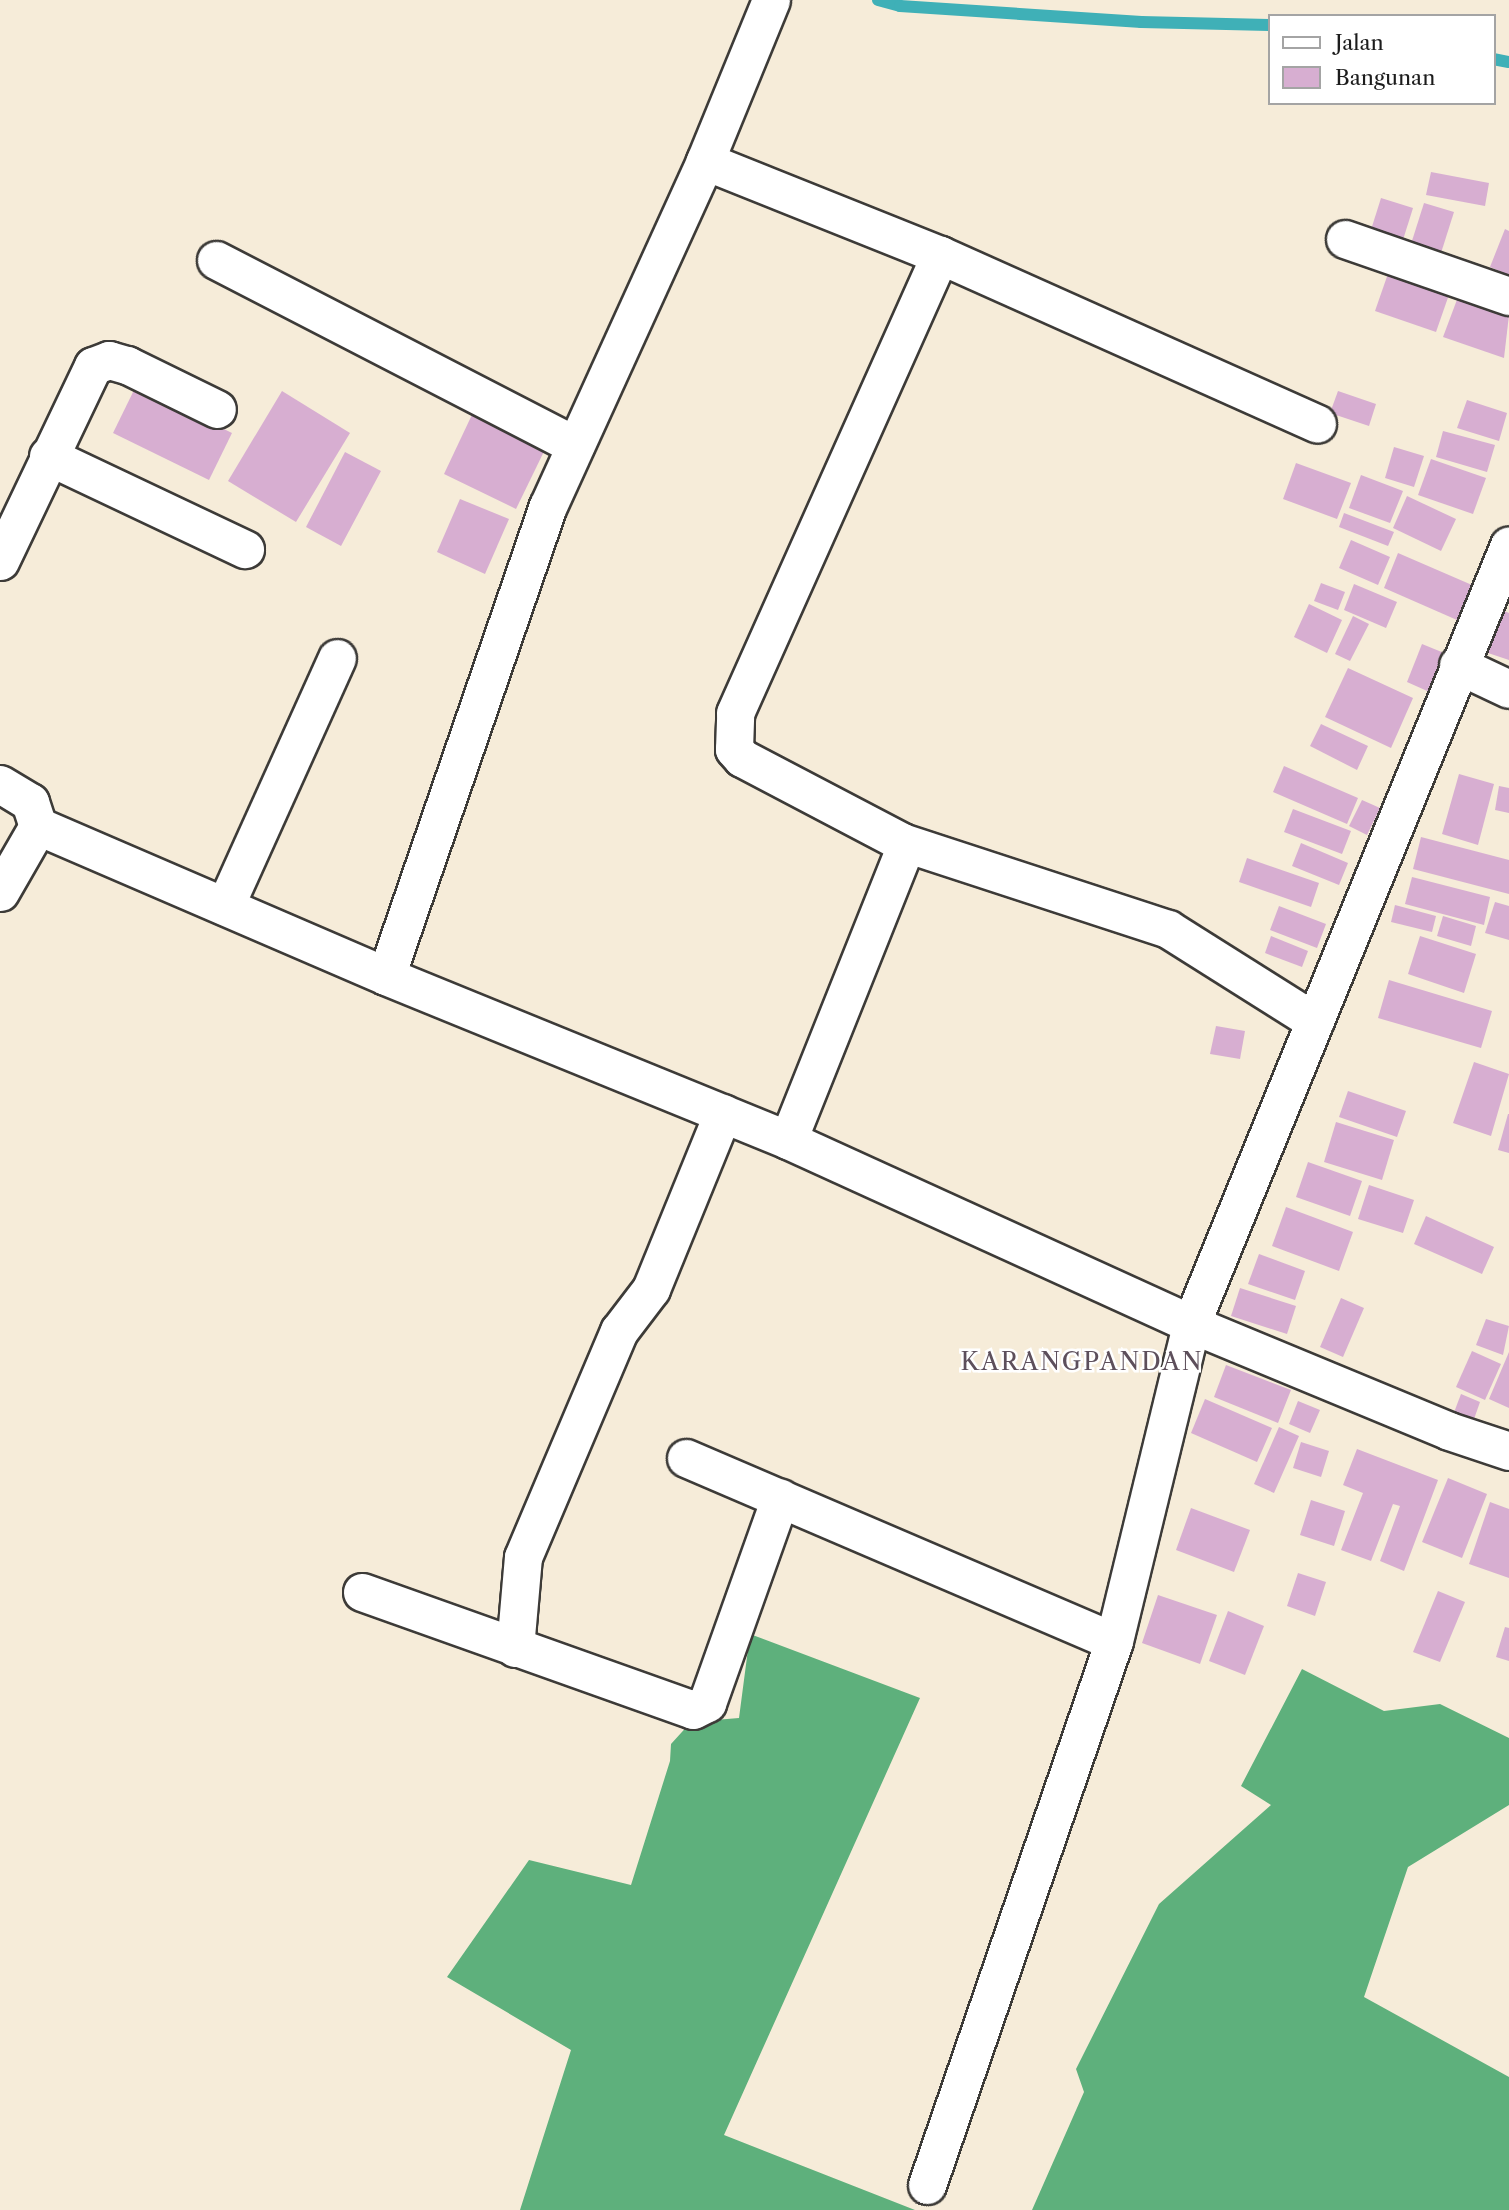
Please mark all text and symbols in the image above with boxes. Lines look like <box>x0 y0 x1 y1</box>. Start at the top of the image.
legend <box>1268 14 1495 105</box>
text: Jalan <box>1335 30 1384 55</box>
text: Bangunan <box>1335 65 1435 90</box>
district label: KARANGPANDAN <box>962 1348 1202 1376</box>

